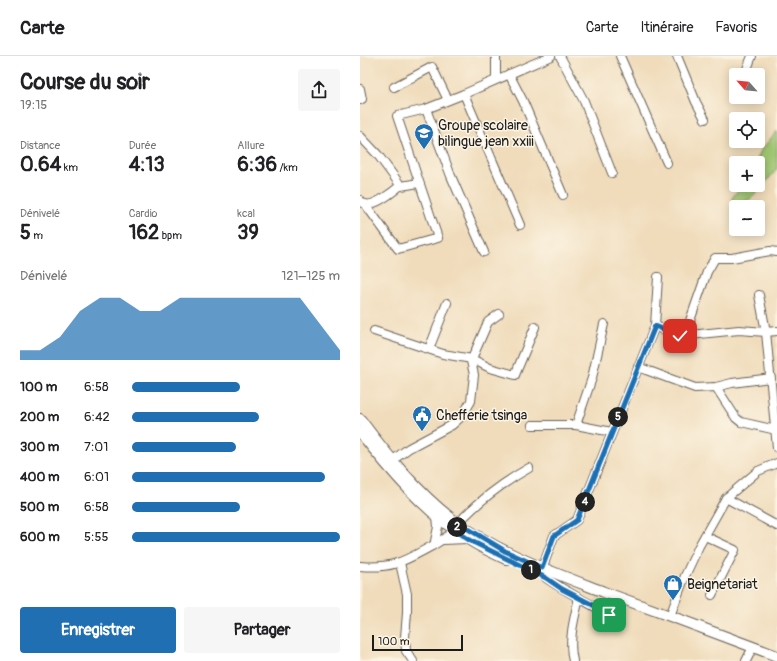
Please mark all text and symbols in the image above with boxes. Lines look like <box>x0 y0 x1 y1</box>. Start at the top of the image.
text: Carte <box>20 16 64 40</box>
text: Carte <box>586 19 618 36</box>
text: Itinéraire <box>640 19 693 36</box>
text: Favoris <box>715 19 757 36</box>
text: Course du soir <box>20 68 150 96</box>
north arrow <box>729 68 765 104</box>
map controls <box>729 68 765 236</box>
button: share <box>298 69 340 111</box>
text: 19:15 <box>20 97 47 113</box>
button: locate <box>729 112 765 148</box>
place label: Groupe scolaire bilingue jean xxiii <box>438 117 534 150</box>
school or university icon: Groupe scolaire bilingue jean xxiii <box>413 122 435 150</box>
text: Distance <box>20 139 60 152</box>
text: Durée <box>129 139 156 152</box>
text: Allure <box>237 139 264 152</box>
text: 0.64 <box>20 152 61 177</box>
text: 4:13 <box>129 152 165 177</box>
text: 6:36 <box>237 152 277 177</box>
button: + <box>729 156 765 192</box>
text: km <box>61 161 78 174</box>
text: /km <box>277 161 298 174</box>
button: − <box>729 200 765 236</box>
text: Dénivelé <box>20 207 60 220</box>
text: Cardio <box>129 207 158 220</box>
text: kcal <box>237 207 255 220</box>
text: 5 <box>20 220 31 245</box>
text: 162 <box>129 220 159 245</box>
text: 39 <box>237 220 259 245</box>
text: m <box>31 229 43 242</box>
text: bpm <box>159 229 182 242</box>
text: Dénivelé <box>20 268 67 284</box>
text: 121–125 m <box>281 268 340 284</box>
pin <box>663 319 697 353</box>
icon: check <box>669 325 691 347</box>
text: 100 m <box>20 379 57 395</box>
text: 6:58 <box>84 379 109 395</box>
public building icon: Chefferie tsinga <box>411 404 433 432</box>
place label: Chefferie tsinga <box>436 407 527 424</box>
pin: 5 <box>608 407 628 427</box>
text: 200 m <box>20 409 59 425</box>
text: 6:42 <box>84 409 110 425</box>
text: 5 <box>615 410 621 423</box>
text: 300 m <box>20 439 59 455</box>
text: 7:01 <box>84 439 108 455</box>
text: 400 m <box>20 469 60 485</box>
text: 6:01 <box>84 469 109 485</box>
pin: 4 <box>575 492 595 512</box>
text: 4 <box>582 495 588 508</box>
text: 500 m <box>20 499 59 515</box>
text: 6:58 <box>84 499 109 515</box>
pin: 2 <box>447 517 467 537</box>
text: 2 <box>454 520 460 533</box>
text: 600 m <box>20 529 60 545</box>
text: 5:55 <box>84 529 109 545</box>
pin: 1 <box>521 560 541 580</box>
text: 1 <box>529 563 533 576</box>
shop icon: Beignetariat <box>662 573 684 601</box>
place label: Beignetariat <box>687 576 758 593</box>
pin <box>592 598 626 632</box>
icon: arrive <box>598 604 620 626</box>
button: Enregistrer <box>20 607 176 653</box>
button: Partager <box>184 607 340 653</box>
scale bar <box>372 633 463 652</box>
text: 100 m <box>378 635 409 648</box>

